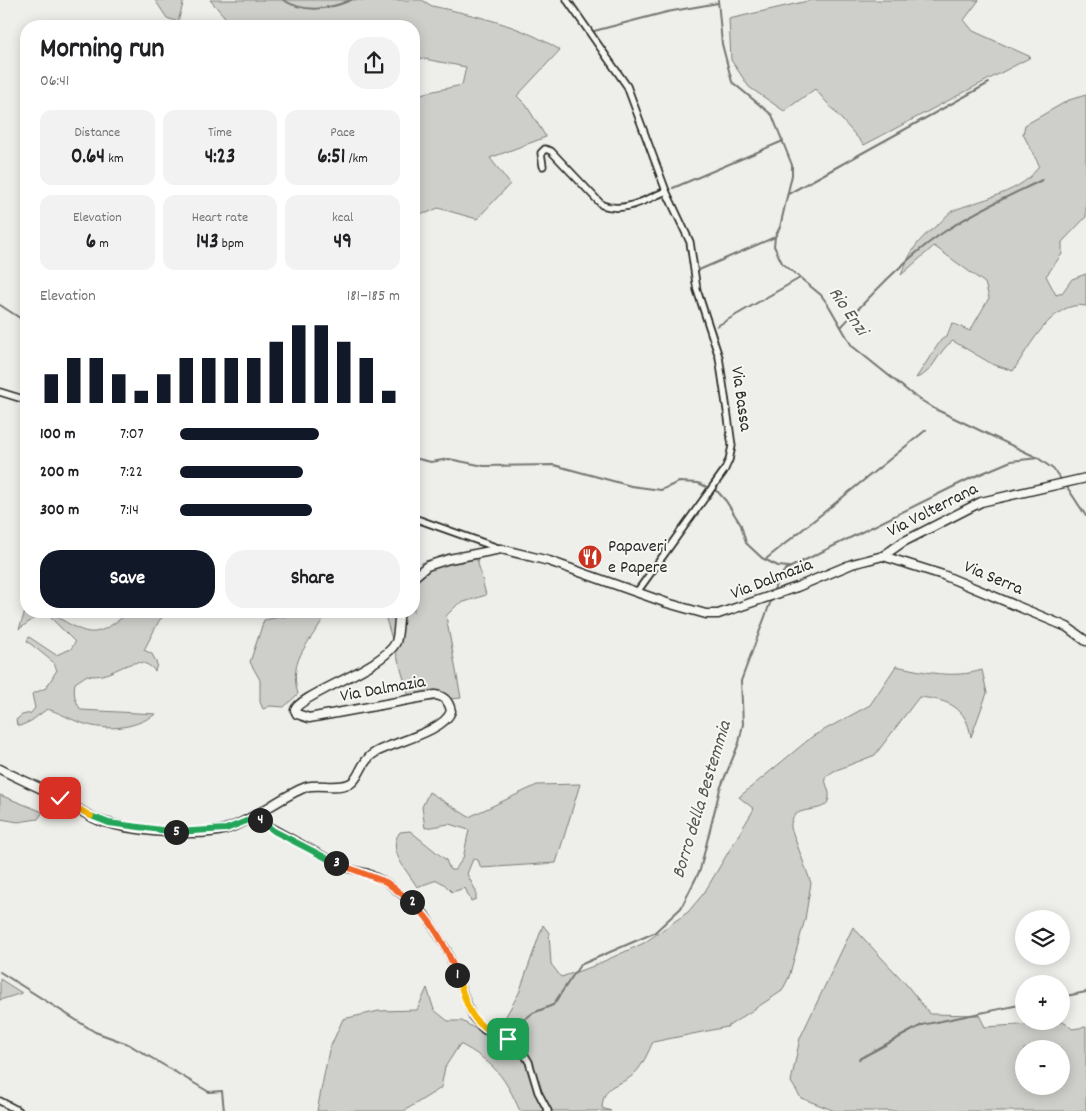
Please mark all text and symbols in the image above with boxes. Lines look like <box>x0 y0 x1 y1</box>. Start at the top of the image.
text: Morning run <box>40 31 164 71</box>
button: share <box>348 37 400 89</box>
text: 06:41 <box>40 70 69 93</box>
text: Distance <box>74 123 120 143</box>
text: Time <box>208 123 232 143</box>
text: Pace <box>330 123 355 143</box>
text: 0.64 <box>71 143 105 173</box>
text: 4:23 <box>205 143 235 173</box>
text: 6:51 <box>317 143 345 173</box>
text: km <box>105 149 124 169</box>
text: /km <box>345 149 368 169</box>
text: Elevation <box>73 208 122 228</box>
text: Heart rate <box>192 208 248 228</box>
text: kcal <box>332 208 353 228</box>
text: 6 <box>86 228 96 258</box>
text: 143 <box>196 228 219 258</box>
text: 49 <box>333 228 352 258</box>
text: m <box>96 234 109 254</box>
text: bpm <box>219 234 244 254</box>
water label: Rio Enzi <box>821 282 875 345</box>
text: Elevation <box>40 285 96 308</box>
text: 181–185 m <box>347 285 400 308</box>
street label: Via Bassa <box>723 365 757 434</box>
text: 100 m <box>40 423 76 446</box>
text: 7:07 <box>120 423 144 446</box>
text: 200 m <box>40 461 79 484</box>
text: 7:22 <box>120 461 143 484</box>
street label: Via Volterrana <box>883 477 983 545</box>
text: 300 m <box>40 499 79 522</box>
text: 7:14 <box>120 499 139 522</box>
place label: Papaveri e Papere <box>608 535 668 581</box>
restaurant icon: Papaveri e Papere <box>577 544 603 570</box>
button: Save <box>40 550 215 608</box>
button: Share <box>225 550 400 608</box>
street label: Via Dalmazia <box>727 553 817 607</box>
street label: Via Serra <box>960 555 1027 603</box>
street label: Via Dalmazia <box>339 670 428 710</box>
water label: Borro della Bestemmia <box>666 717 740 882</box>
pin <box>39 777 81 819</box>
icon: check <box>46 784 74 812</box>
pin: 4 <box>248 808 272 832</box>
text: 4 <box>258 810 263 830</box>
pin: 5 <box>164 820 188 844</box>
text: 5 <box>173 822 180 842</box>
pin: 3 <box>324 850 348 876</box>
text: 3 <box>333 853 340 873</box>
pin: 2 <box>400 890 424 914</box>
text: 2 <box>409 892 416 912</box>
map controls <box>1015 910 1070 1095</box>
button: layers <box>1015 910 1070 965</box>
pin: 1 <box>444 962 470 988</box>
text: 1 <box>456 965 459 985</box>
button: + <box>1015 975 1070 1030</box>
pin <box>487 1018 529 1060</box>
icon: arrive <box>494 1025 522 1053</box>
button: − <box>1015 1040 1070 1095</box>

